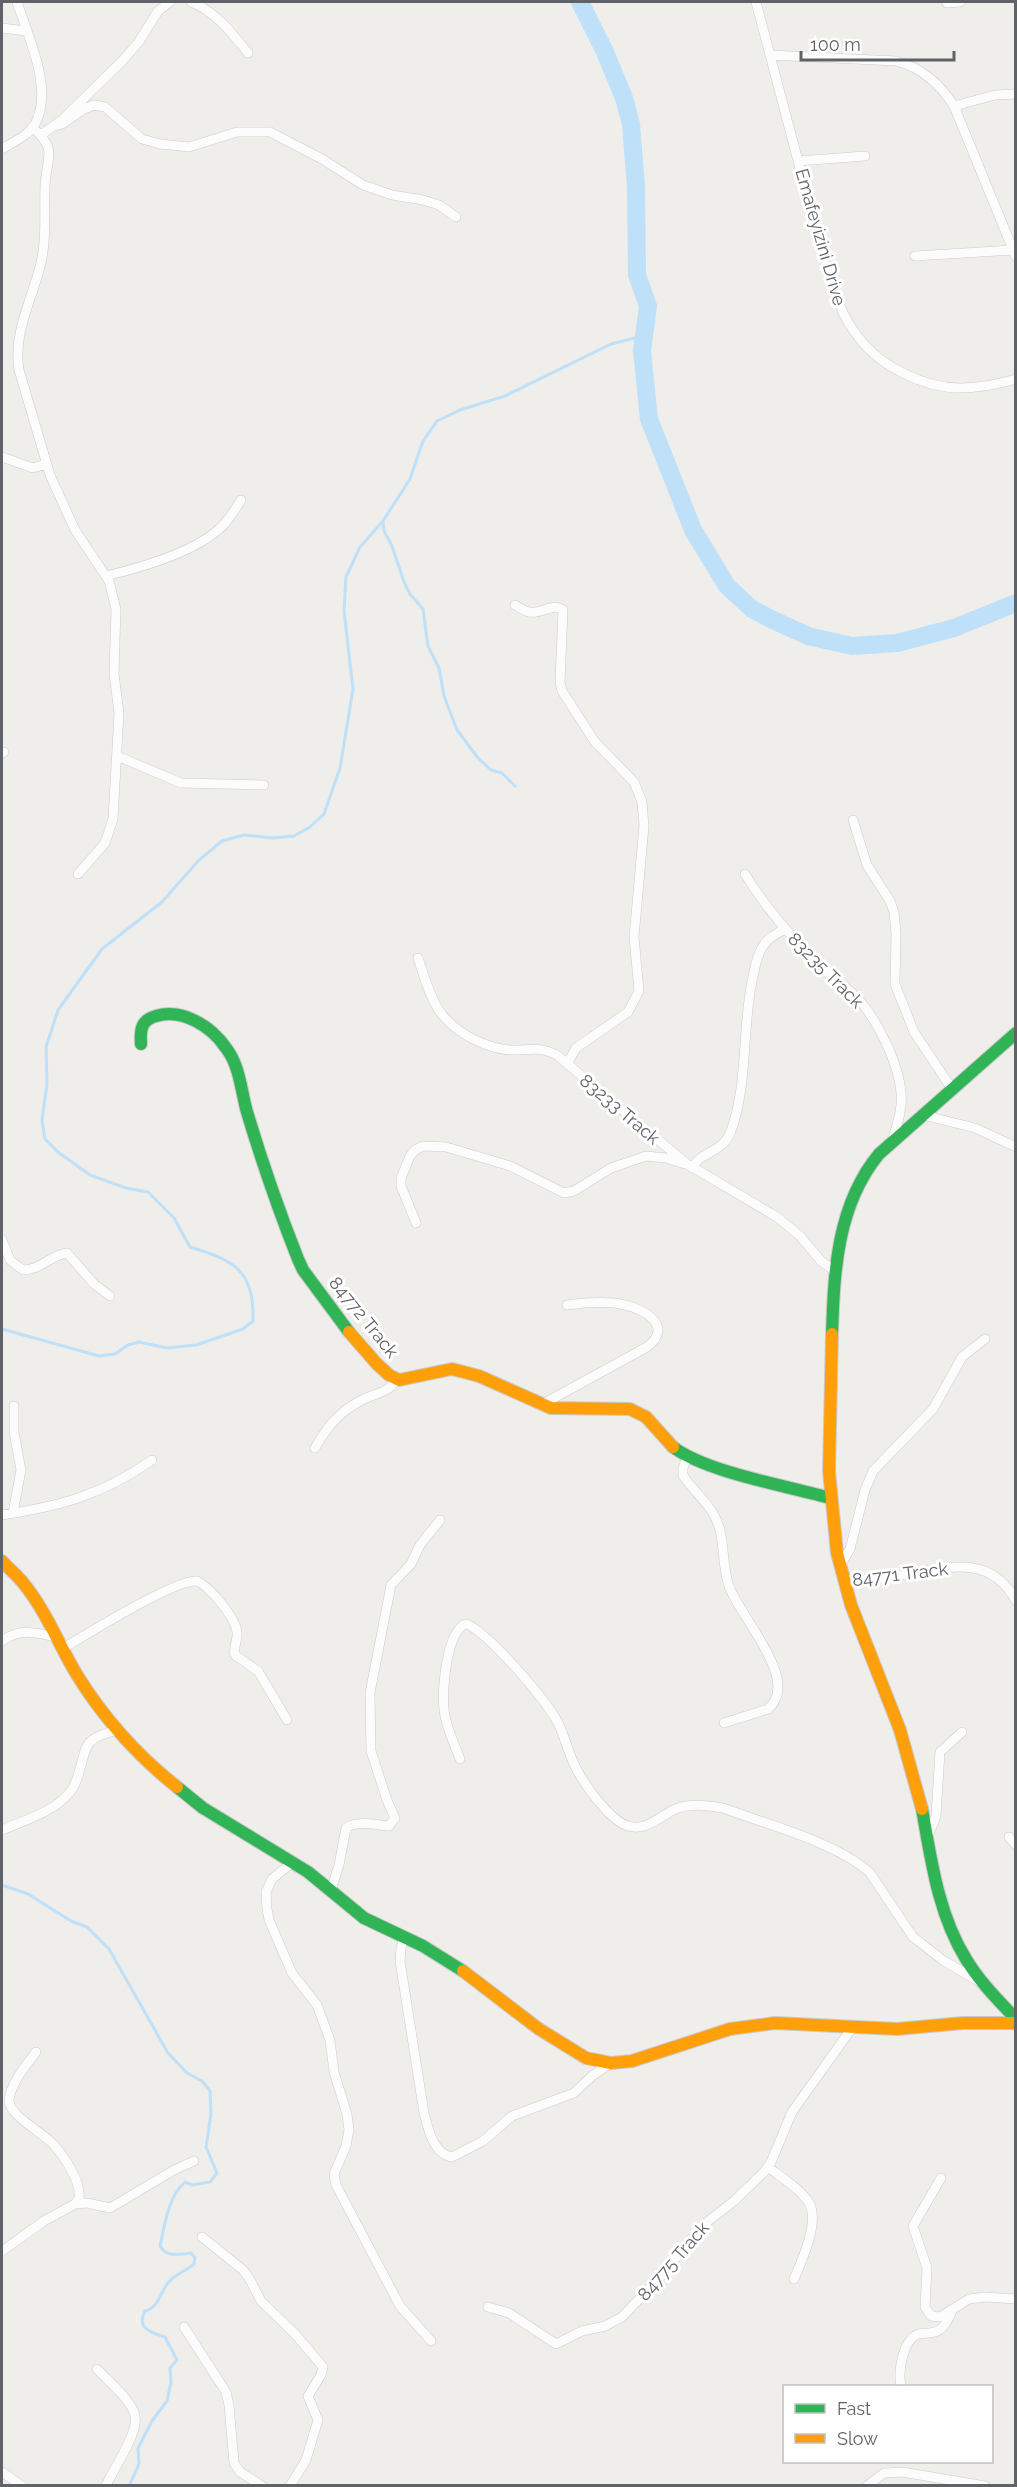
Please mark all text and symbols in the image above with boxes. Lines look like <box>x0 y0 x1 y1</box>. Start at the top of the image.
scale bar <box>801 24 954 62</box>
text: 100 m <box>810 34 861 55</box>
street label: Emafeyizini Drive <box>791 166 851 308</box>
street label: 83235 Track <box>784 928 868 1012</box>
street label: 83233 Track <box>576 1070 665 1149</box>
street label: 84772 Track <box>325 1272 403 1362</box>
street label: 84771 Track <box>851 1558 950 1590</box>
street label: 84775 Track <box>633 2217 713 2305</box>
legend <box>783 2385 993 2463</box>
text: Fast <box>837 2398 871 2419</box>
text: Slow <box>837 2428 878 2449</box>

